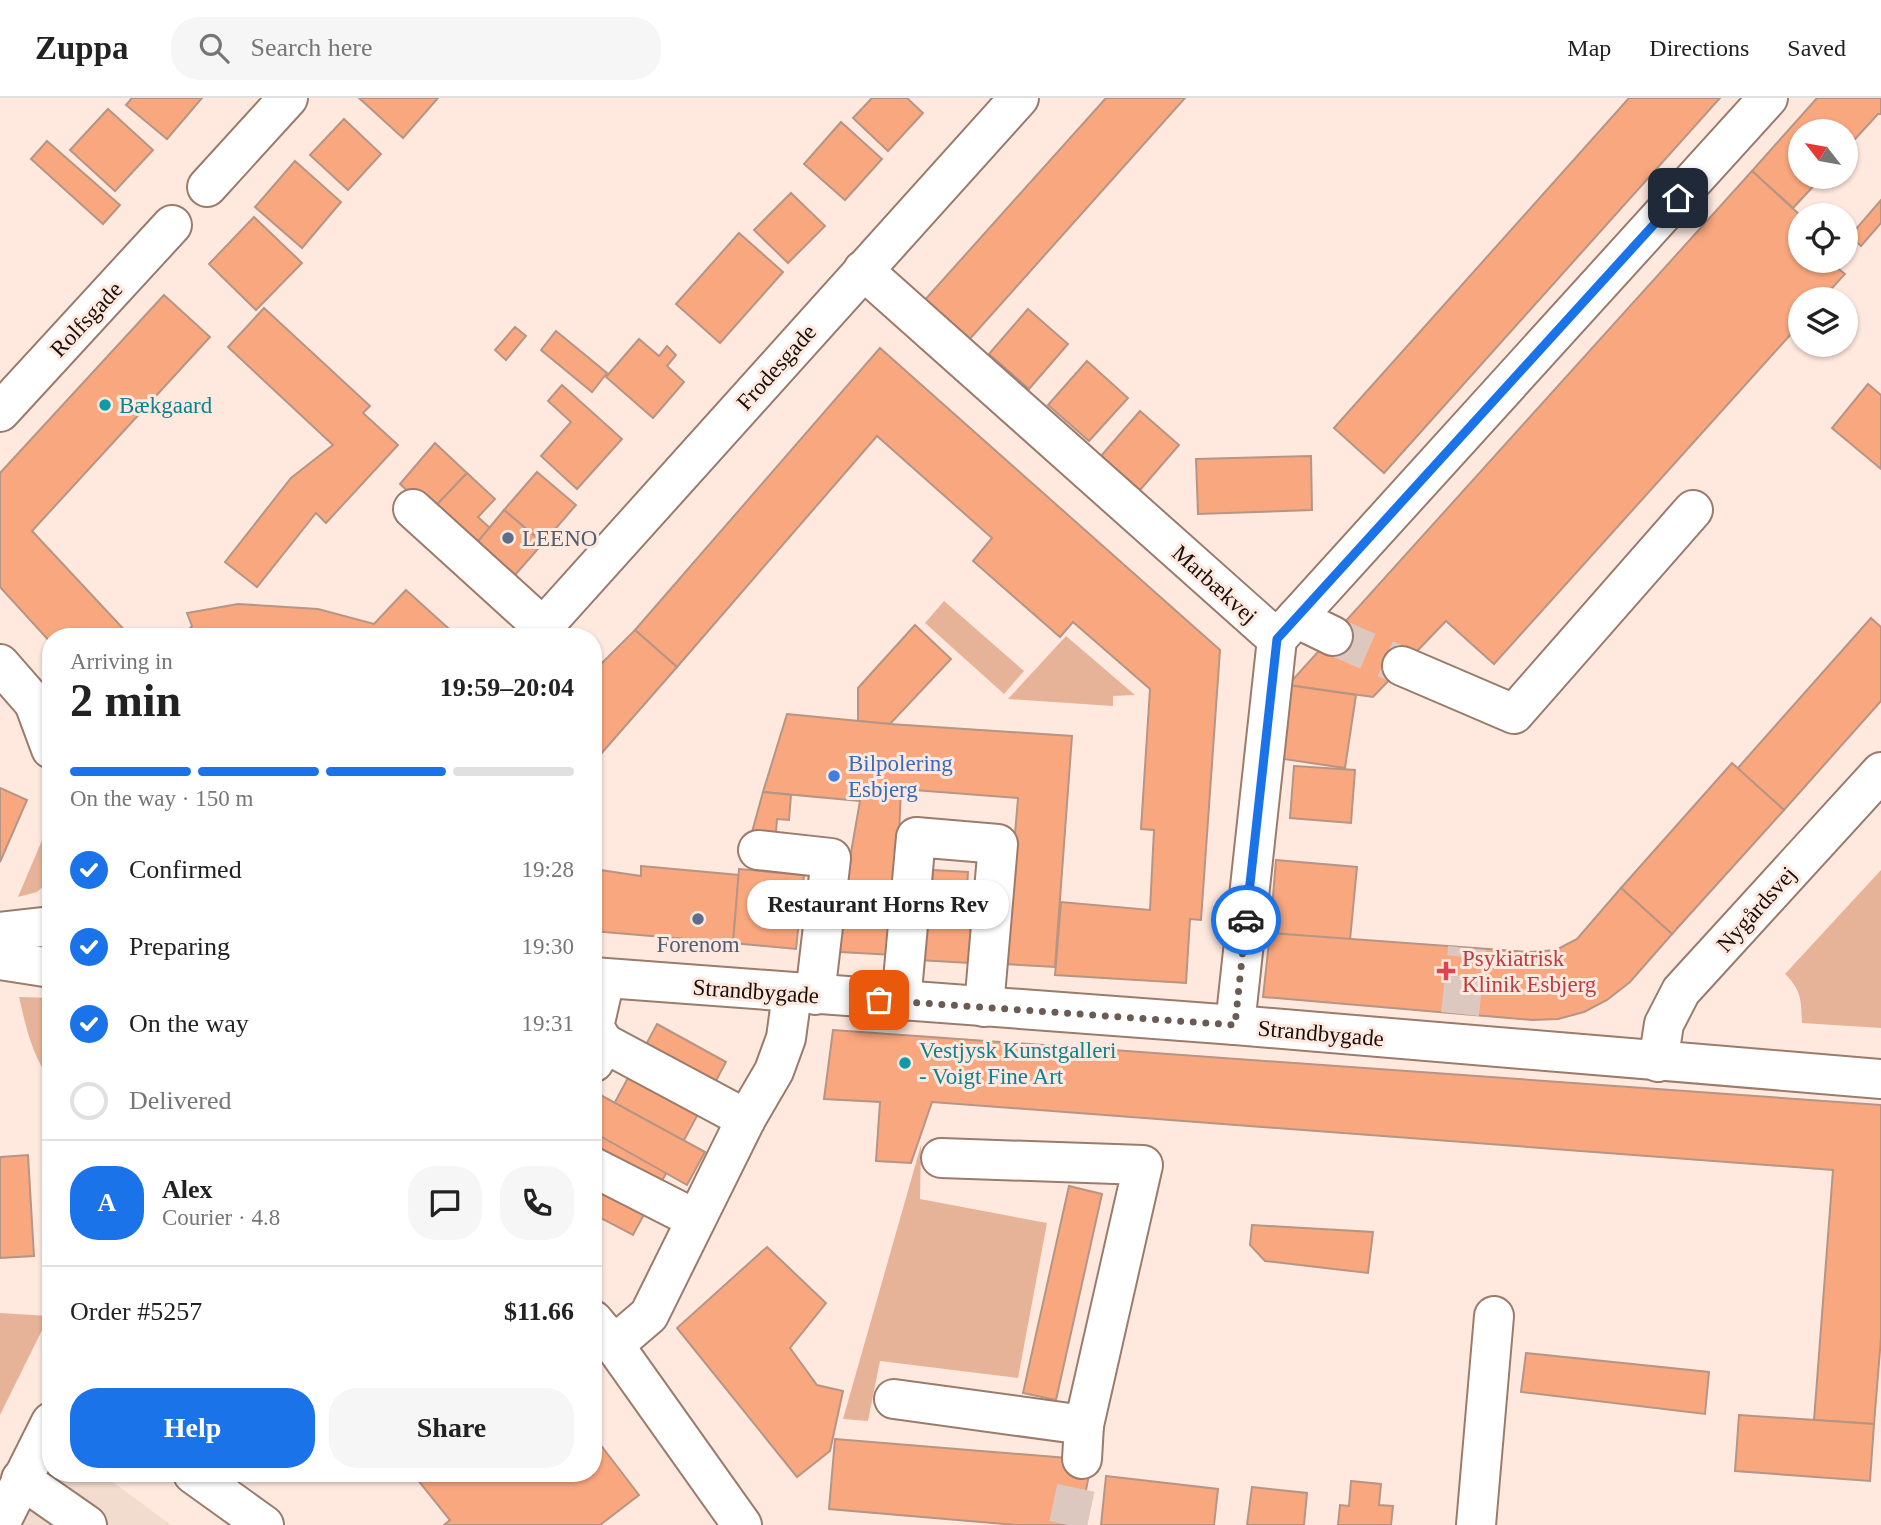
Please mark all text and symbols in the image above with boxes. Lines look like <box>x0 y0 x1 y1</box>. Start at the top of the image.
search box <box>171 17 661 80</box>
icon: search <box>195 29 233 67</box>
text: Zuppa <box>35 30 129 66</box>
text: Search here <box>251 33 373 62</box>
text: Map <box>1567 35 1611 61</box>
text: Directions <box>1649 35 1749 61</box>
text: Saved <box>1787 35 1846 61</box>
north arrow <box>1788 119 1858 189</box>
map controls <box>1788 119 1858 357</box>
pin <box>1648 168 1708 228</box>
icon: home <box>1659 179 1697 217</box>
button: locate <box>1788 203 1858 273</box>
street label: Rolfsgade <box>45 277 127 362</box>
button: layers <box>1788 287 1858 357</box>
street label: Frodesgade <box>732 320 821 415</box>
place label: Bækgaard <box>119 393 213 418</box>
marker: Bækgaard <box>97 397 113 413</box>
place label: LEENO <box>522 526 597 551</box>
marker: LEENO <box>500 530 516 546</box>
street label: Marbækvej <box>1167 540 1262 629</box>
text: Arriving in <box>70 649 173 674</box>
text: 19:59–20:04 <box>440 673 574 702</box>
text: 2 min <box>70 675 181 726</box>
place label: Bilpolering Esbjerg <box>848 751 953 802</box>
marker: Bilpolering Esbjerg <box>826 768 842 784</box>
text: On the way · 150 m <box>70 786 253 811</box>
icon: check <box>70 851 108 889</box>
text: Confirmed <box>129 855 242 884</box>
text: 19:28 <box>522 857 574 882</box>
street label: Nygårdsvej <box>1712 862 1801 957</box>
callout: Restaurant Horns Rev <box>748 881 1010 930</box>
courier <box>1211 885 1281 955</box>
text: Restaurant Horns Rev <box>767 892 989 917</box>
icon: car <box>1227 901 1265 939</box>
marker: Forenom <box>690 911 706 927</box>
icon: check <box>70 928 108 966</box>
text: Preparing <box>129 932 230 961</box>
place label: Forenom <box>656 932 740 957</box>
text: 19:30 <box>522 934 574 959</box>
place label: Psykiatrisk Klinik Esbjerg <box>1462 946 1597 997</box>
marker: Psykiatrisk Klinik Esbjerg <box>1436 961 1456 981</box>
pin <box>849 970 909 1030</box>
street label: Strandbygade <box>692 975 820 1008</box>
icon: bag <box>860 981 898 1019</box>
icon: check <box>70 1005 108 1043</box>
text: On the way <box>129 1009 249 1038</box>
text: 19:31 <box>522 1011 574 1036</box>
street label: Strandbygade <box>1257 1016 1385 1051</box>
place label: Vestjysk Kunstgalleri - Voigt Fine Art <box>919 1038 1116 1089</box>
marker: Vestjysk Kunstgalleri - Voigt Fine Art <box>897 1055 913 1071</box>
text: Delivered <box>129 1086 232 1115</box>
button: chat <box>408 1166 482 1240</box>
button: phone <box>500 1166 574 1240</box>
text: Alex <box>162 1175 213 1204</box>
text: A <box>98 1188 116 1217</box>
text: Courier · 4.8 <box>162 1205 280 1230</box>
text: Order #5257 <box>70 1297 202 1326</box>
text: $11.66 <box>504 1297 574 1326</box>
button: Help <box>70 1388 315 1468</box>
button: Share <box>329 1388 574 1468</box>

